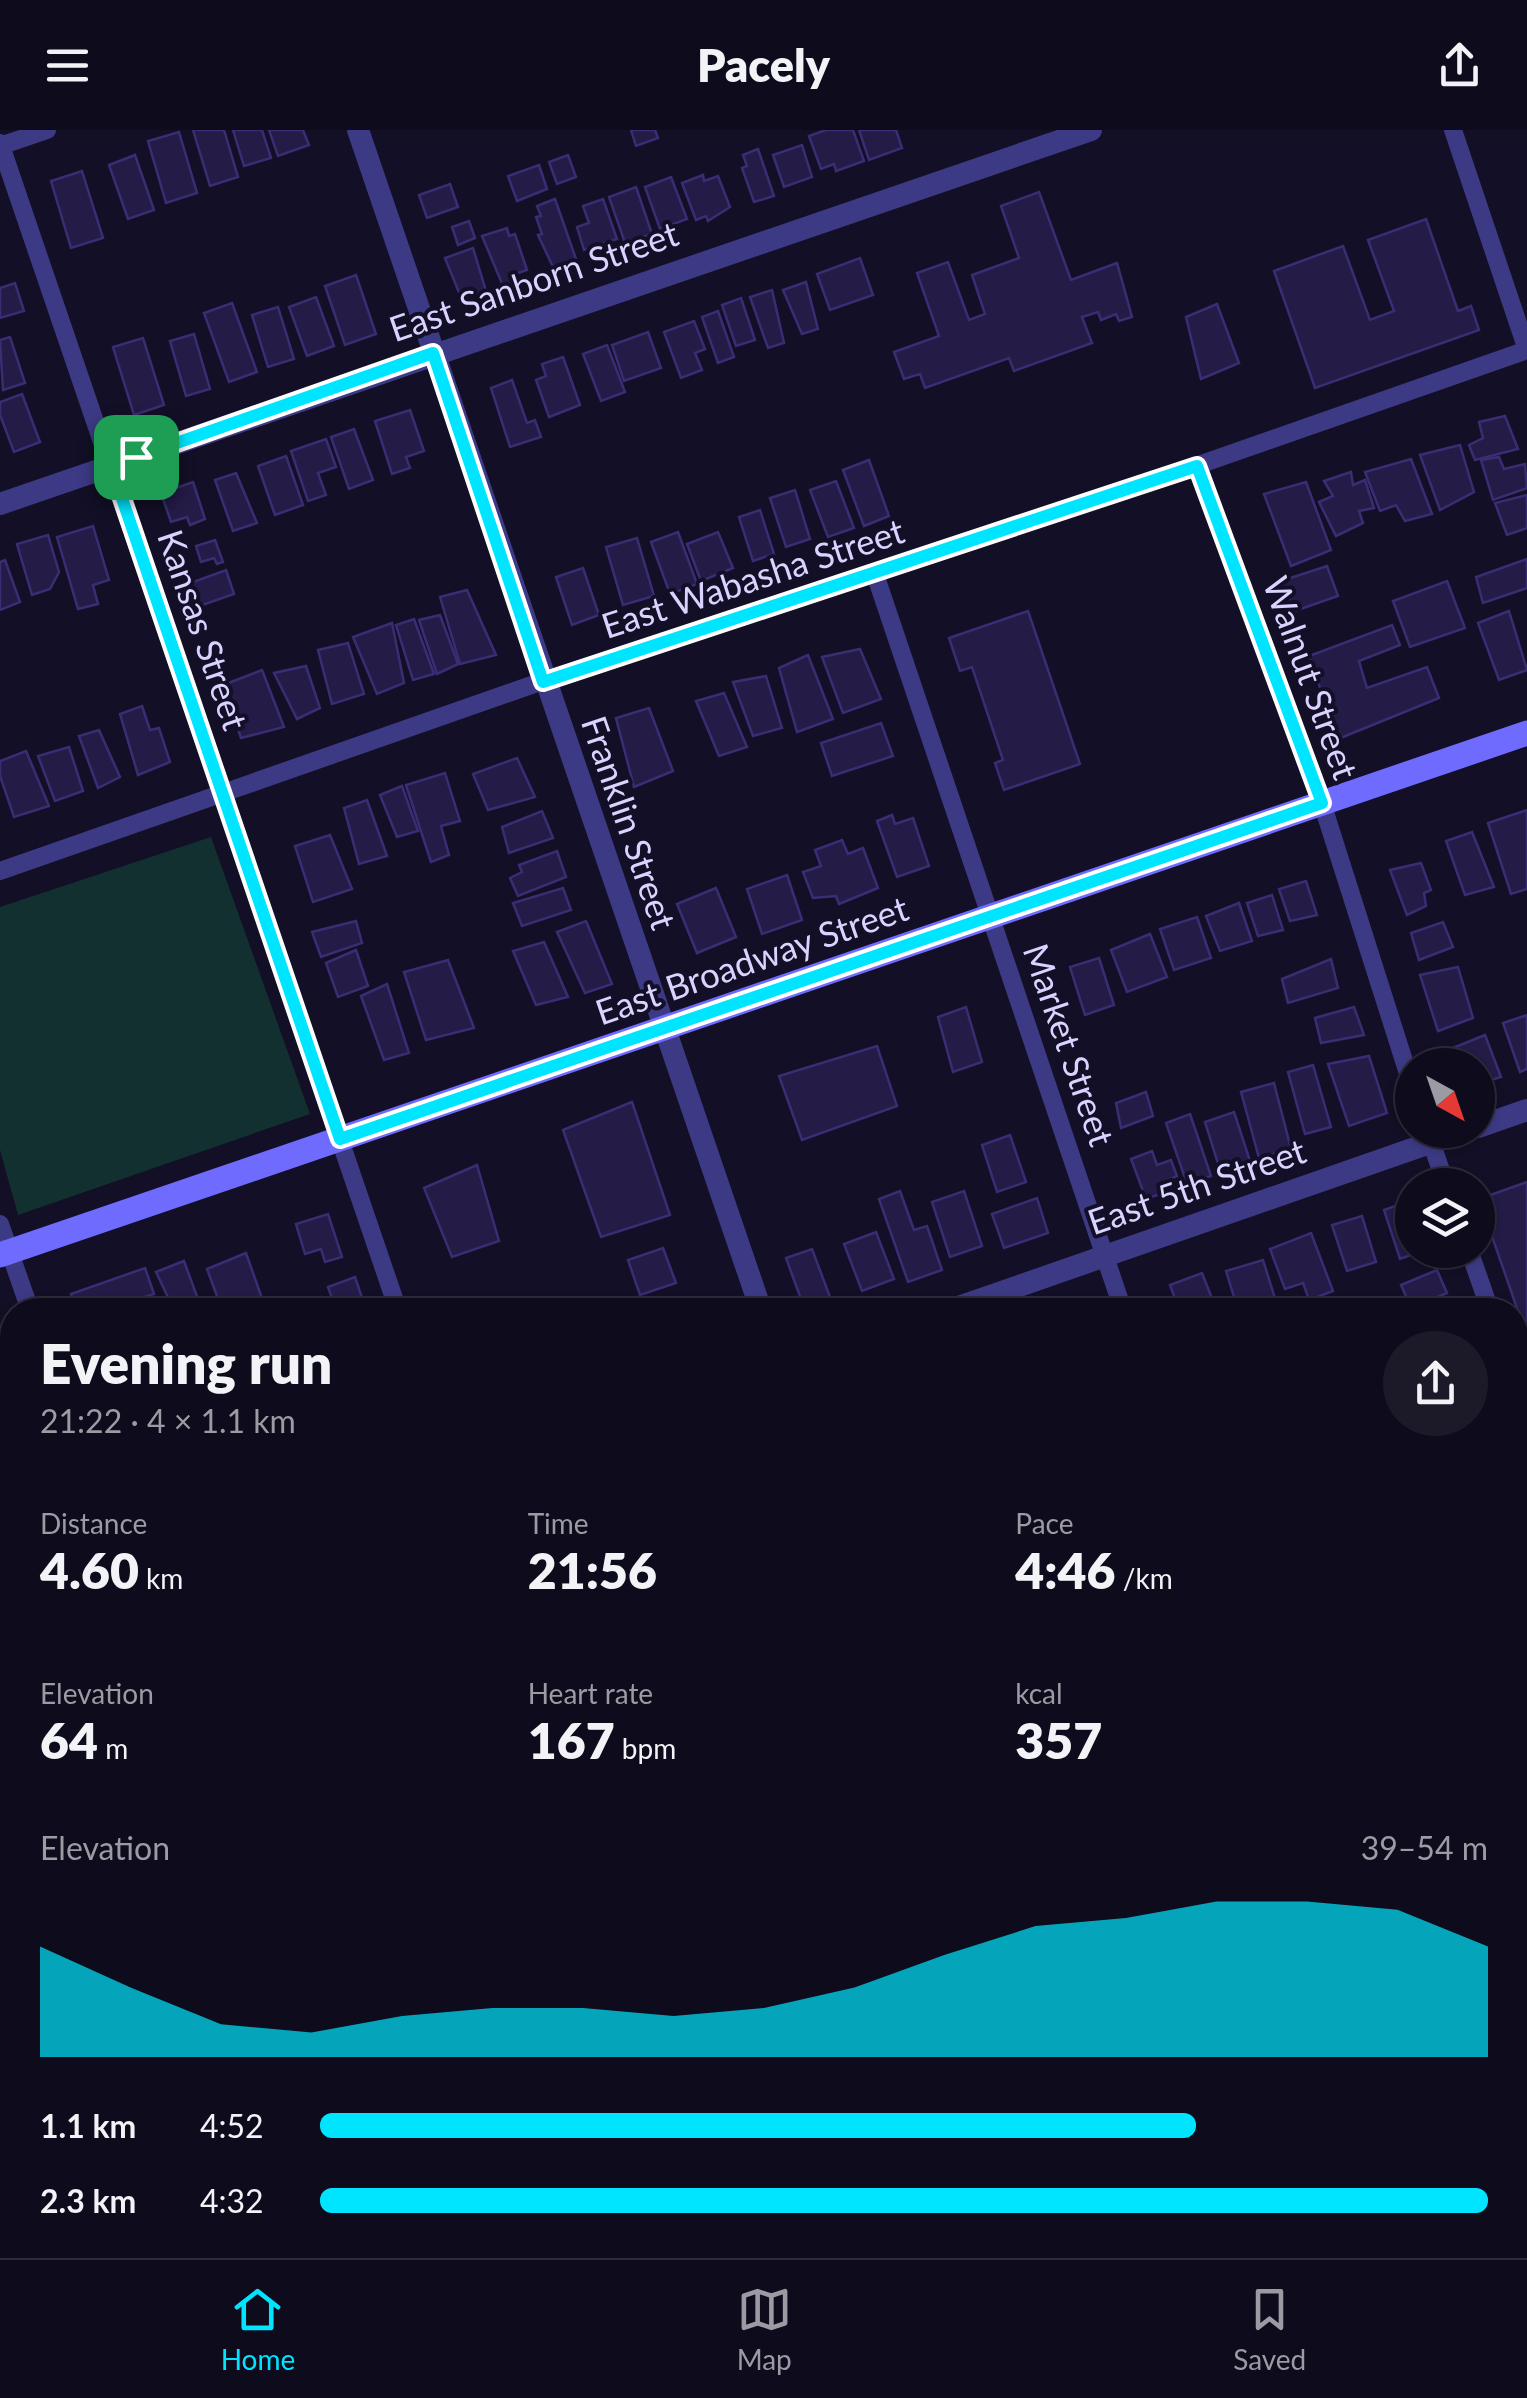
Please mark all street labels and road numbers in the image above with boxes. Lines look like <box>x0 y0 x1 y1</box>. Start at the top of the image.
street label: East Sanborn Street <box>383 211 684 349</box>
street label: East Wabasha Street <box>596 508 909 646</box>
street label: Kansas Street <box>150 524 258 735</box>
street label: Walnut Street <box>1256 570 1368 785</box>
street label: Franklin Street <box>574 710 686 935</box>
street label: East Broadway Street <box>590 886 914 1032</box>
street label: Market Street <box>1016 938 1124 1151</box>
street label: East 5th Street <box>1082 1128 1311 1242</box>

